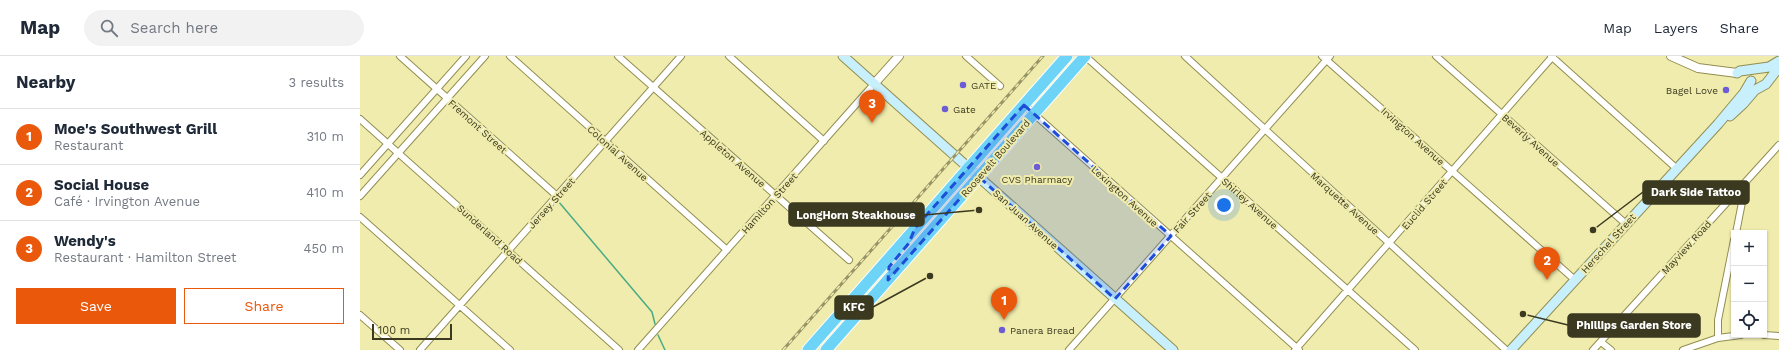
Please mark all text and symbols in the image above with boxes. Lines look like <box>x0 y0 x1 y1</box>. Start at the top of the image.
search box <box>84 10 364 46</box>
text: Map <box>20 16 60 39</box>
icon: search <box>98 17 120 39</box>
text: Search here <box>130 19 218 37</box>
text: Map <box>1603 20 1632 36</box>
text: Layers <box>1654 20 1698 36</box>
text: Share <box>1720 20 1759 36</box>
text: Nearby <box>16 72 75 92</box>
text: 3 results <box>289 75 344 90</box>
marker: GATE <box>958 80 968 90</box>
place label: GATE <box>971 80 996 91</box>
place label: Bagel Love <box>1666 85 1718 96</box>
marker: Bagel Love <box>1721 85 1731 95</box>
pin: 3 <box>859 90 885 123</box>
street label: Fremont Street <box>446 97 510 156</box>
marker: Gate <box>940 104 950 114</box>
place label: Gate <box>953 104 976 115</box>
street label: Irvington Avenue <box>1379 105 1447 168</box>
street label: Beverly Avenue <box>1500 112 1562 169</box>
street label: Roosevelt Boulevard <box>959 117 1032 199</box>
text: Moe's Southwest Grill <box>54 120 217 138</box>
street label: Colonial Avenue <box>585 123 650 184</box>
street label: Appleton Avenue <box>698 127 768 190</box>
text: 1 <box>26 129 32 144</box>
text: 310 m <box>306 129 344 144</box>
text: Restaurant <box>54 138 124 153</box>
marker: CVS Pharmacy <box>1032 162 1042 172</box>
street label: Lexington Avenue <box>1089 164 1160 229</box>
street label: Hamilton Street <box>739 170 800 236</box>
street label: Marquette Avenue <box>1308 170 1381 237</box>
place label: CVS Pharmacy <box>1002 174 1073 185</box>
street label: Jersey Street <box>526 175 578 231</box>
street label: Shirley Avenue <box>1220 175 1280 231</box>
text: Social House <box>54 176 149 194</box>
street label: Euclid Street <box>1399 176 1450 232</box>
callout: Dark Side Tattoo <box>1643 181 1749 204</box>
text: 2 <box>25 185 33 200</box>
text: 410 m <box>306 185 344 200</box>
text: Dark Side Tattoo <box>1651 186 1741 199</box>
street label: San Juan Avenue <box>991 187 1060 251</box>
street label: Fair Street <box>1171 189 1214 235</box>
text: Café · Irvington Avenue <box>54 194 200 209</box>
your location <box>1214 195 1234 215</box>
street label: Sunderland Road <box>455 202 524 267</box>
callout: LongHorn Steakhouse <box>789 203 924 226</box>
text: LongHorn Steakhouse <box>796 209 916 222</box>
street label: Herschel Street <box>1579 211 1638 275</box>
street label: Mayview Road <box>1659 218 1713 276</box>
map controls <box>1731 230 1767 338</box>
button: + <box>1731 230 1767 266</box>
text: Wendy's <box>54 232 116 250</box>
text: 3 <box>25 241 33 256</box>
text: 450 m <box>304 241 344 256</box>
pin: 2 <box>1534 247 1560 280</box>
text: Restaurant · Hamilton Street <box>54 250 237 265</box>
button: − <box>1731 266 1767 302</box>
pin: 1 <box>991 287 1017 320</box>
button: Save <box>16 288 176 324</box>
button: Share <box>184 288 344 324</box>
callout: KFC <box>835 296 873 319</box>
text: KFC <box>843 301 865 314</box>
button: locate <box>1731 302 1767 338</box>
callout: Phillips Garden Store <box>1568 314 1700 337</box>
text: Phillips Garden Store <box>1576 319 1692 332</box>
scale bar <box>372 322 452 341</box>
text: 100 m <box>378 324 410 337</box>
marker: Panera Bread <box>997 325 1007 335</box>
place label: Panera Bread <box>1010 325 1075 336</box>

